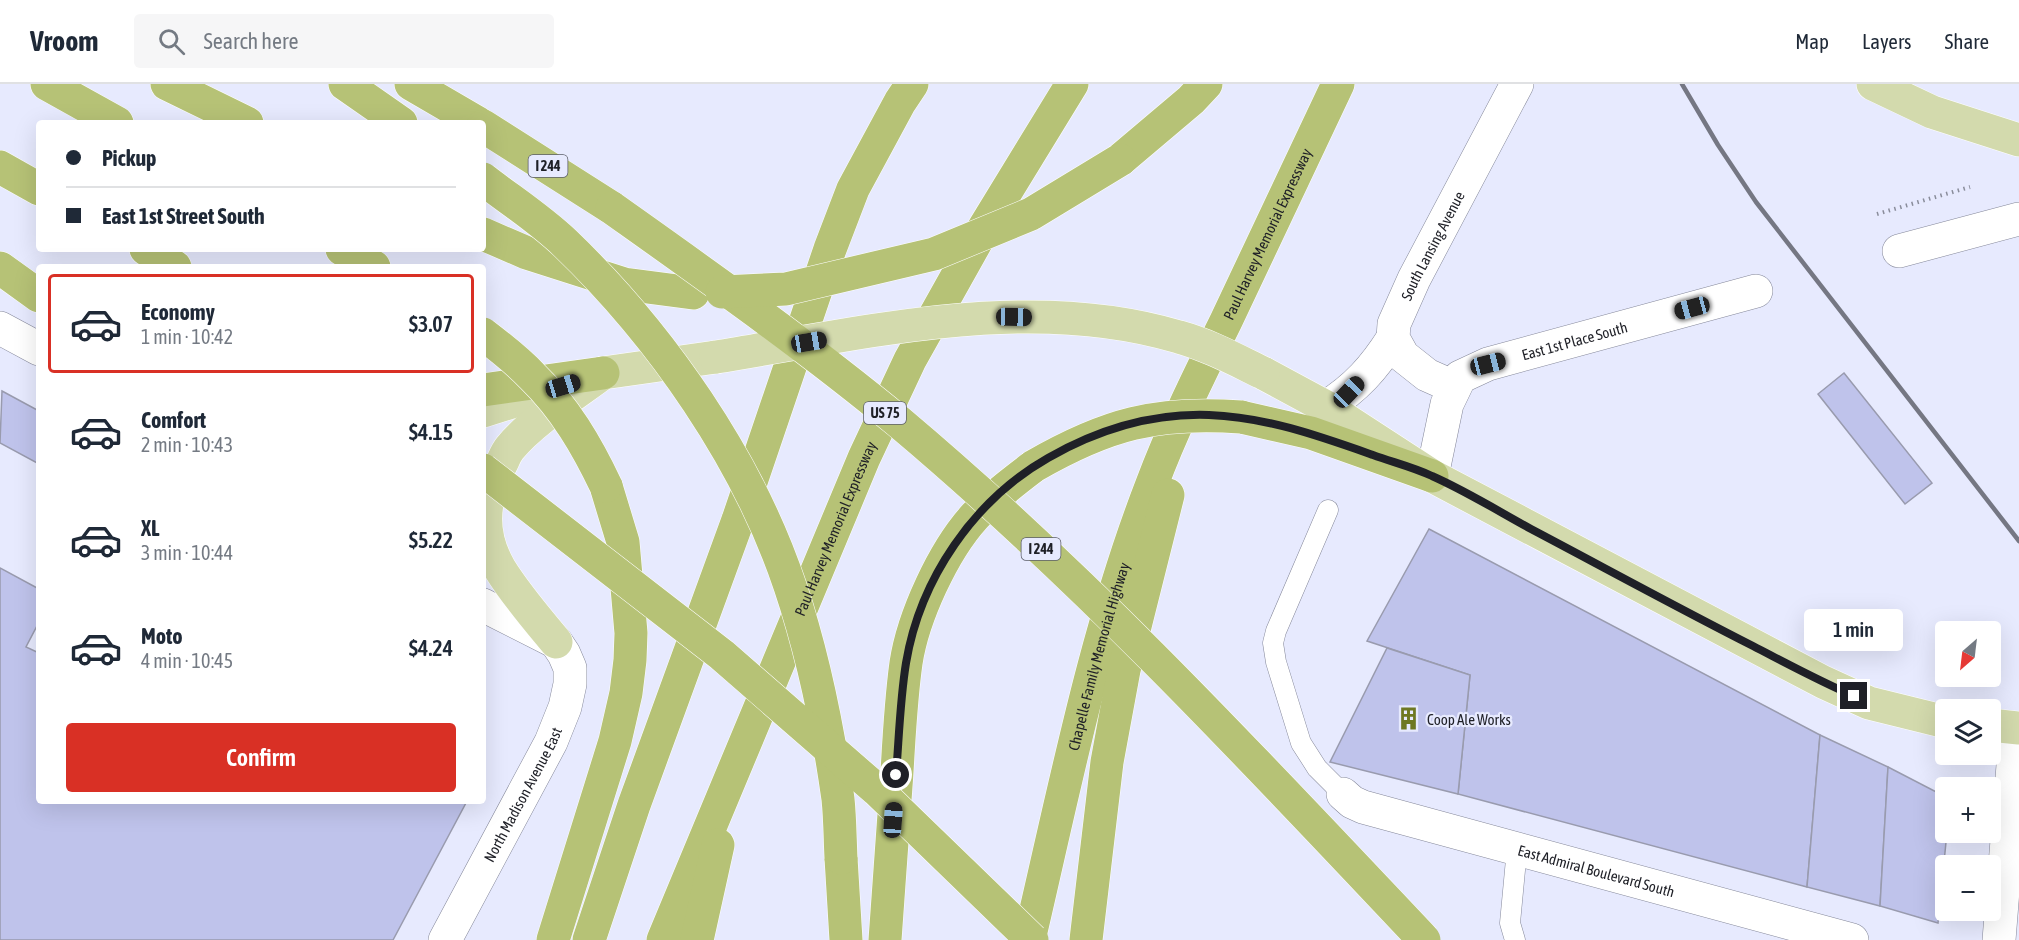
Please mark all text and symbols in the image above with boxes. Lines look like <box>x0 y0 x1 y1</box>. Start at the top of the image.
search box <box>134 14 554 68</box>
text: Vroom <box>30 25 98 57</box>
icon: search <box>155 25 188 58</box>
text: Search here <box>203 28 298 54</box>
text: Map <box>1795 29 1829 53</box>
text: Layers <box>1862 29 1912 53</box>
text: Share <box>1945 29 1989 53</box>
text: Pickup <box>102 145 157 171</box>
street label: Paul Harvey Memorial Expressway <box>1219 146 1315 322</box>
road number: I 244 <box>528 155 568 177</box>
street label: South Lansing Avenue <box>1397 188 1467 303</box>
text: East 1st Street South <box>102 203 265 229</box>
car <box>1672 295 1712 321</box>
icon: car <box>69 297 123 351</box>
text: Economy <box>141 299 215 325</box>
car <box>996 308 1032 326</box>
text: $3.07 <box>409 311 453 337</box>
street label: East 1st Place South <box>1520 318 1629 363</box>
text: 1 min · 10:42 <box>141 325 233 348</box>
car <box>790 330 828 354</box>
car <box>1468 351 1508 377</box>
car <box>543 372 583 400</box>
car <box>1330 373 1368 411</box>
road number: US 75 <box>864 402 906 424</box>
icon: car <box>69 405 123 459</box>
text: Comfort <box>141 407 206 433</box>
text: $4.15 <box>409 419 453 445</box>
text: 2 min · 10:43 <box>141 433 233 456</box>
street label: Paul Harvey Memorial Expressway <box>791 439 879 618</box>
icon: car <box>69 513 123 567</box>
text: XL <box>141 515 159 541</box>
text: $5.22 <box>409 527 453 553</box>
road number: I 244 <box>1022 538 1060 560</box>
text: 3 min · 10:44 <box>141 541 233 564</box>
street label: Chapelle Family Memorial Highway <box>1065 560 1132 752</box>
callout: 1 min <box>1804 609 1904 651</box>
text: 1 min <box>1833 618 1874 641</box>
icon: car <box>69 621 123 675</box>
north arrow <box>1935 621 2001 687</box>
map controls <box>1935 621 2001 921</box>
text: Moto <box>141 623 183 649</box>
text: $4.24 <box>409 635 453 661</box>
text: 4 min · 10:45 <box>141 649 233 672</box>
route end <box>1840 682 1867 709</box>
button: layers <box>1935 699 2001 765</box>
building icon: Coop Ale Works <box>1396 706 1422 732</box>
place label: Coop Ale Works <box>1427 711 1511 728</box>
button: Confirm <box>66 723 456 792</box>
street label: North Madison Avenue East <box>480 725 565 865</box>
route start <box>882 761 909 788</box>
button: + <box>1935 777 2001 843</box>
car <box>883 801 903 839</box>
street label: East Admiral Boulevard South <box>1516 841 1677 900</box>
button: − <box>1935 855 2001 921</box>

